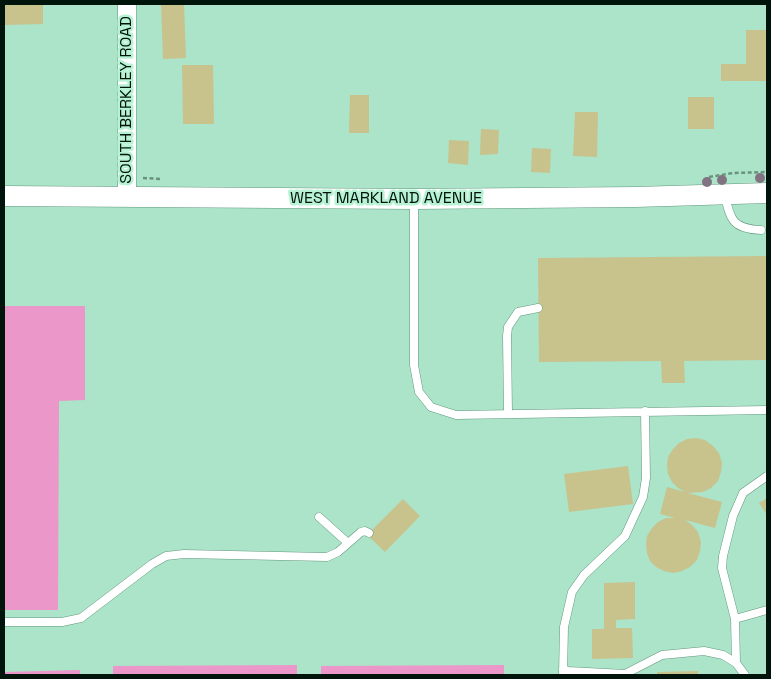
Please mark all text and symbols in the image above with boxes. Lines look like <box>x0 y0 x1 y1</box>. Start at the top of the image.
street label: SOUTH BERKLEY ROAD <box>117 16 137 184</box>
street label: WEST MARKLAND AVENUE <box>290 189 482 209</box>

